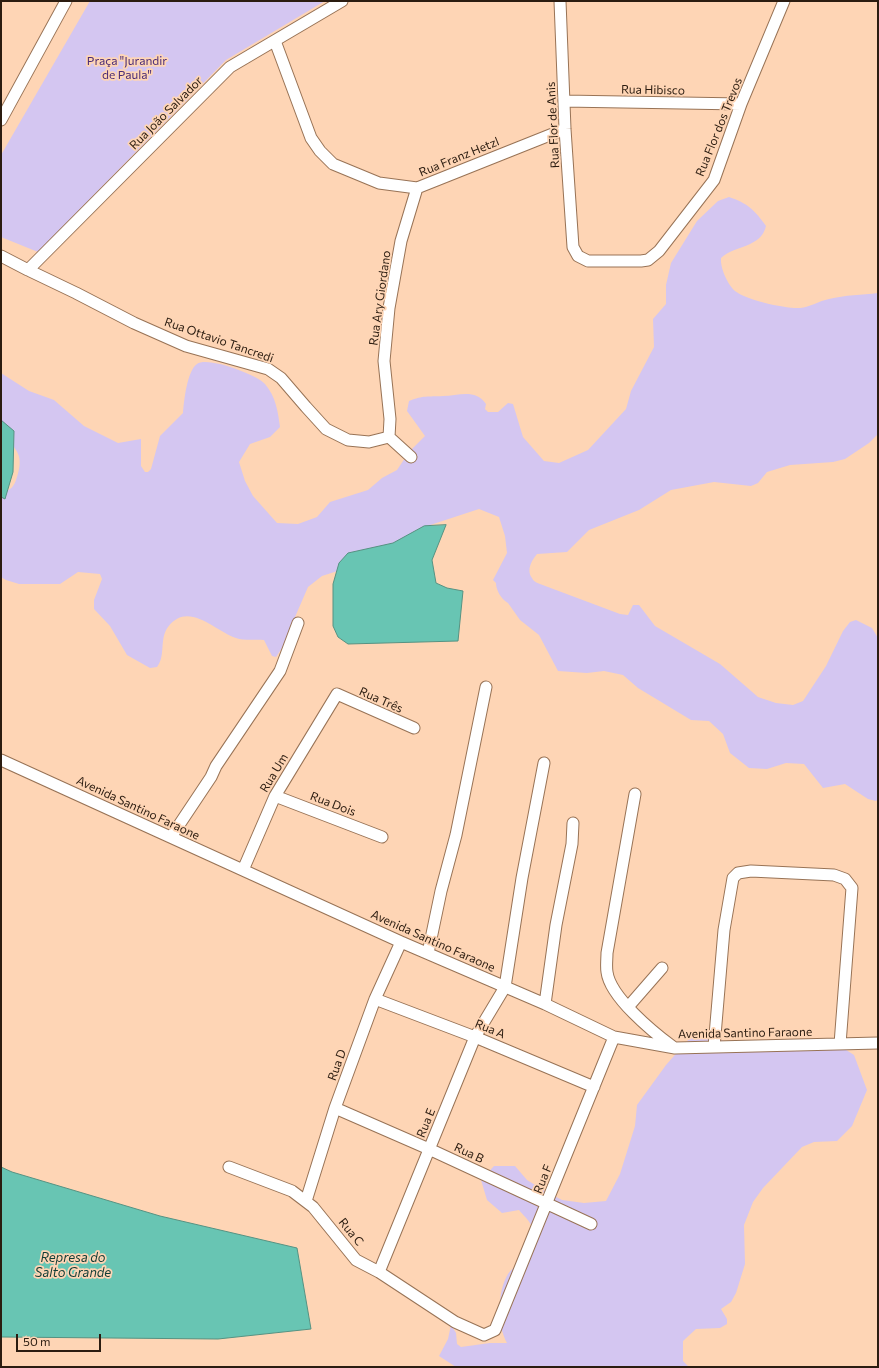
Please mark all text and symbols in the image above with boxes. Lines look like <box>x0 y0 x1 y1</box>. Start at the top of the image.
park label: Praça "Jurandir de Paula" <box>87 54 167 82</box>
street label: Rua João Salvador <box>127 74 205 152</box>
street label: Rua Flor dos Trevos <box>693 76 745 178</box>
street label: Rua Flor de Anis <box>544 81 562 169</box>
street label: Rua Hibisco <box>621 82 685 98</box>
street label: Rua Franz Hetzl <box>417 134 501 180</box>
street label: Rua Ary Giordano <box>366 250 394 346</box>
street label: Rua Ottavio Tancredi <box>163 315 275 365</box>
street label: Rua Três <box>357 684 405 716</box>
street label: Rua Um <box>257 751 291 795</box>
street label: Avenida Santino Faraone <box>74 773 202 843</box>
street label: Rua Dois <box>308 789 358 819</box>
street label: Avenida Santino Faraone <box>369 907 497 975</box>
street label: Rua A <box>473 1016 507 1042</box>
street label: Avenida Santino Faraone <box>678 1025 812 1041</box>
street label: Rua D <box>325 1047 349 1083</box>
street label: Rua E <box>414 1106 438 1140</box>
street label: Rua B <box>452 1140 486 1166</box>
street label: Rua F <box>531 1162 555 1196</box>
street label: Rua C <box>336 1215 366 1249</box>
water label: Represa do Salto Grande <box>35 1250 111 1281</box>
scale bar <box>18 1326 103 1352</box>
text: 50 m <box>23 1334 51 1348</box>

